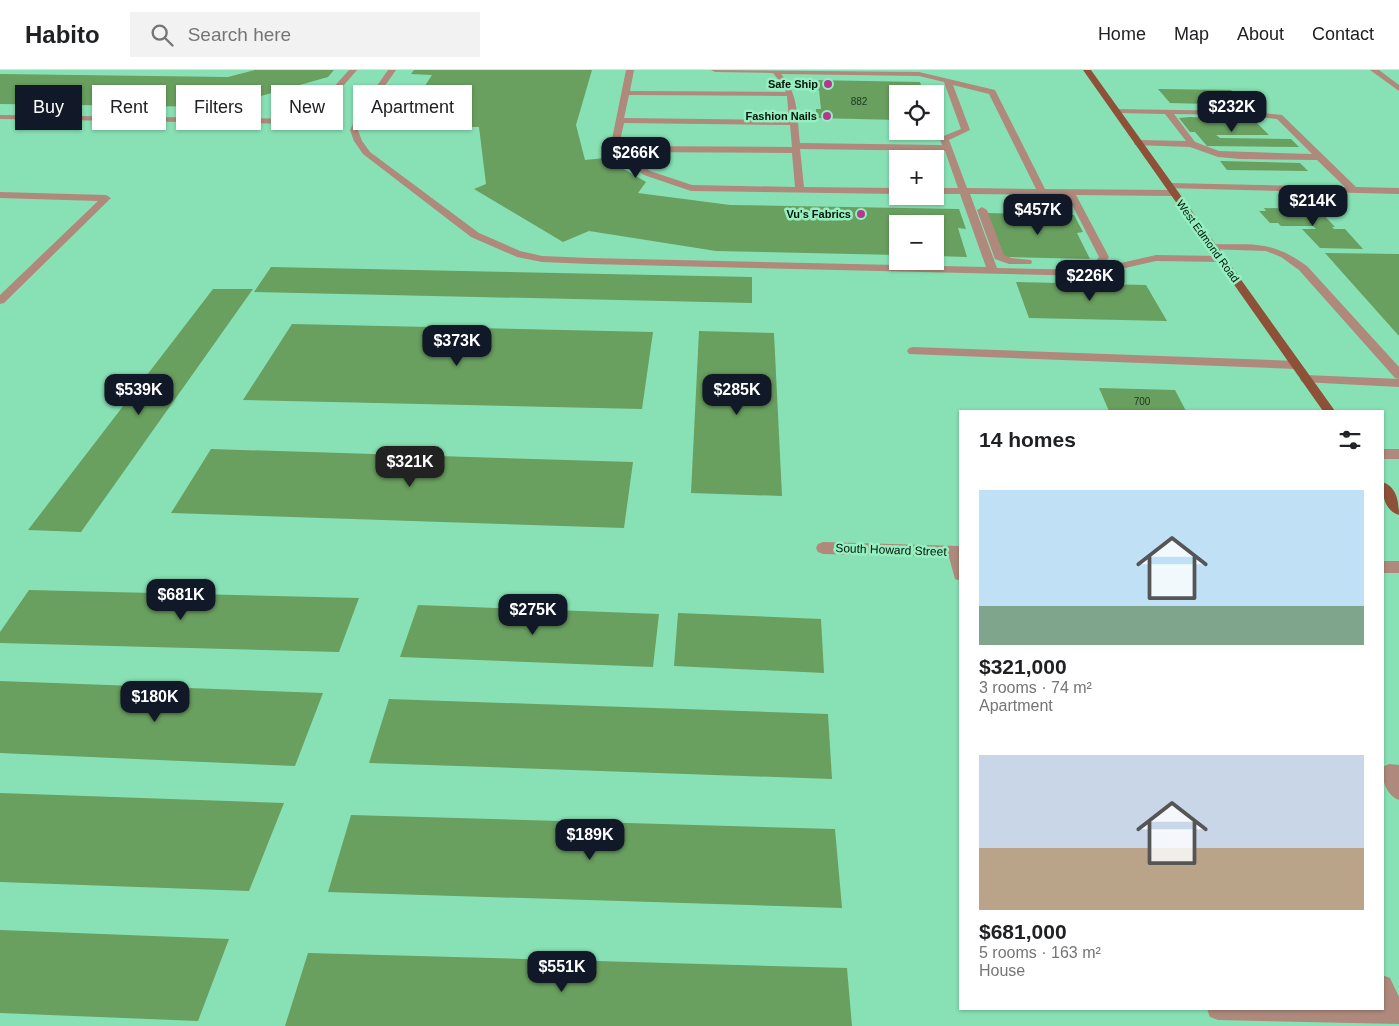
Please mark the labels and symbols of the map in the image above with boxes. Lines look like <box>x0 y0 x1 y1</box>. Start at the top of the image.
place label: Safe Ship <box>768 78 818 90</box>
marker: Safe Ship <box>822 78 834 90</box>
pin: $232K <box>1197 90 1267 133</box>
house number: 882 <box>851 96 868 107</box>
place label: Fashion Nails <box>745 110 817 122</box>
marker: Fashion Nails <box>821 110 833 122</box>
pin: $266K <box>601 136 671 179</box>
pin: $214K <box>1278 184 1348 227</box>
pin: $457K <box>1003 194 1073 236</box>
street label: West Edmond Road <box>1174 198 1242 284</box>
place label: Vu's Fabrics <box>786 208 851 220</box>
marker: Vu's Fabrics <box>855 208 867 220</box>
pin: $226K <box>1055 260 1125 302</box>
pin: $373K <box>422 324 492 367</box>
pin: $539K <box>104 374 174 416</box>
pin: $285K <box>702 374 772 416</box>
house number: 700 <box>1134 396 1151 407</box>
pin: $321K <box>375 446 445 488</box>
street label: South Howard Street <box>835 541 948 559</box>
pin: $681K <box>146 578 216 621</box>
pin: $275K <box>498 594 568 636</box>
pin: $180K <box>120 680 190 723</box>
pin: $189K <box>555 818 625 861</box>
pin: $551K <box>527 950 597 993</box>

